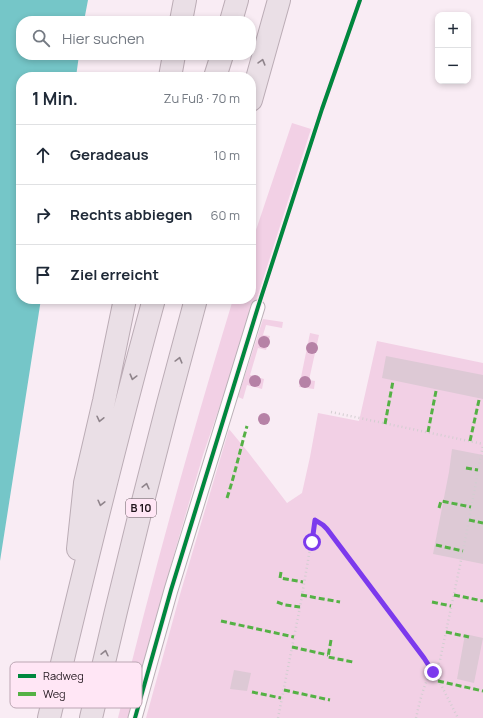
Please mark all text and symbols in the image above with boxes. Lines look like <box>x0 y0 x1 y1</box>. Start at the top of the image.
map controls <box>435 12 471 84</box>
button: + <box>435 12 471 48</box>
search box <box>16 16 256 60</box>
icon: search <box>30 27 52 49</box>
text: Hier suchen <box>62 28 144 49</box>
button: − <box>435 48 471 84</box>
one-way arrow <box>257 59 266 66</box>
text: 1 Min. <box>32 87 78 110</box>
text: Zu Fuß · 70 m <box>163 89 240 107</box>
icon: ahead <box>32 144 54 166</box>
text: Geradeaus <box>70 144 149 165</box>
text: 10 m <box>213 146 240 164</box>
icon: right <box>32 204 54 226</box>
text: Rechts abbiegen <box>70 204 192 225</box>
text: 60 m <box>210 206 240 224</box>
icon: arrive <box>32 264 54 286</box>
text: Ziel erreicht <box>70 264 159 285</box>
one-way arrow <box>174 357 183 364</box>
one-way arrow <box>129 373 138 380</box>
one-way arrow <box>96 416 105 423</box>
one-way arrow <box>142 482 150 489</box>
one-way arrow <box>97 499 106 506</box>
road number: B 10 <box>126 499 156 517</box>
route start <box>303 533 321 551</box>
one-way arrow <box>101 649 109 656</box>
legend <box>10 662 142 708</box>
route end <box>424 663 442 681</box>
text: Radweg <box>43 668 84 683</box>
text: Weg <box>43 686 66 701</box>

